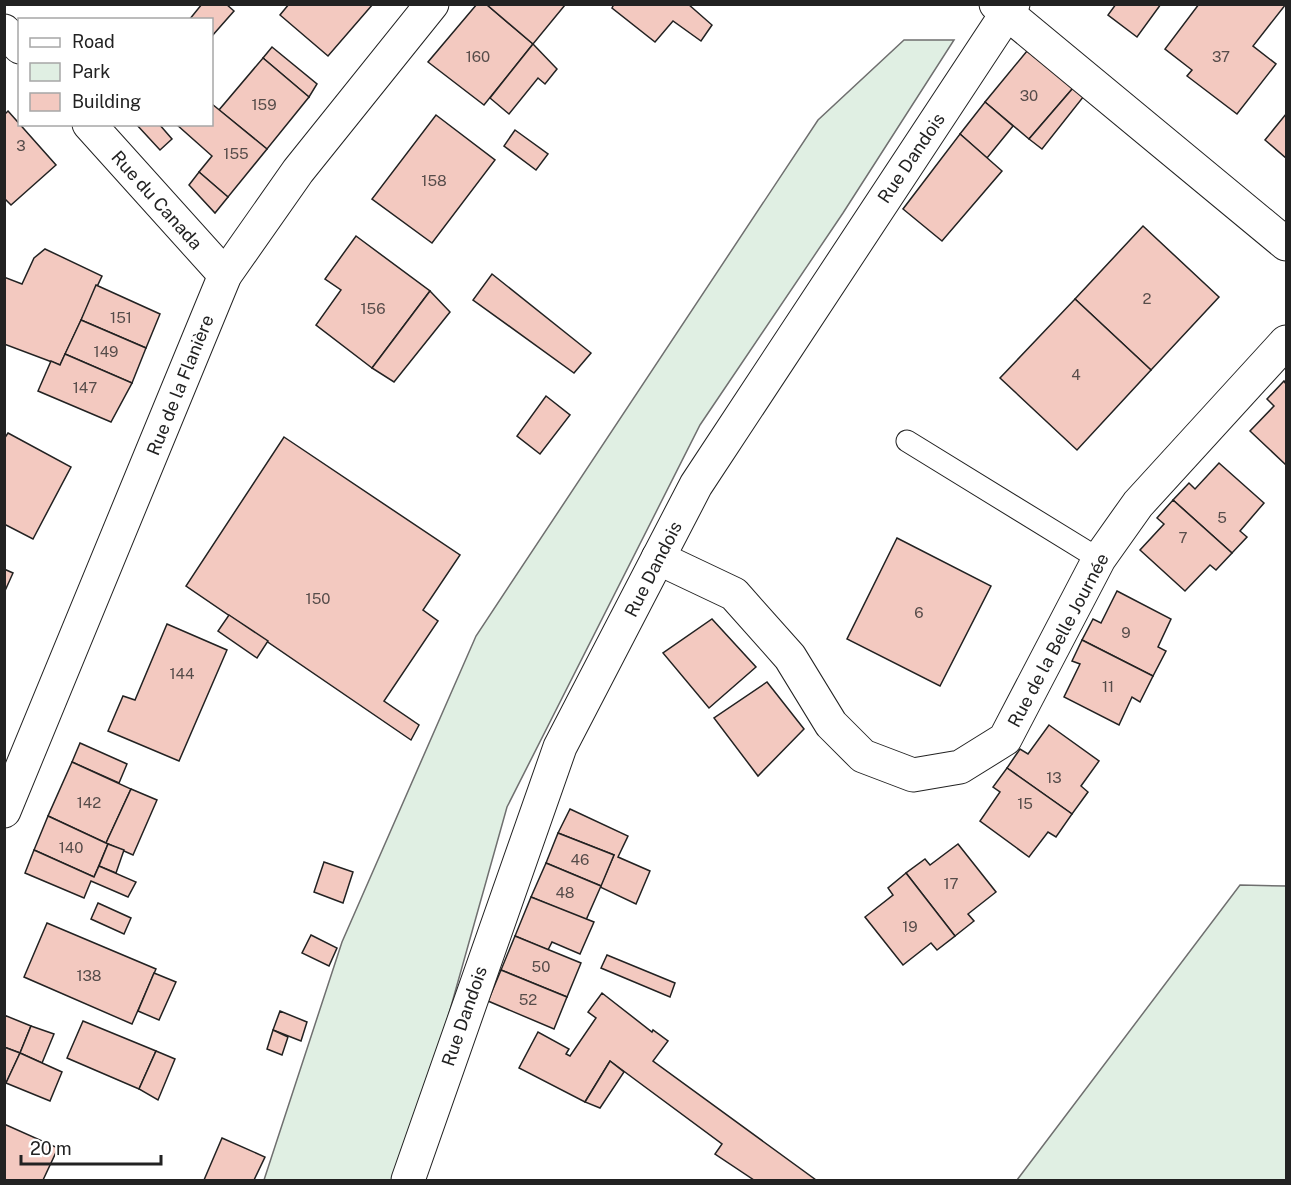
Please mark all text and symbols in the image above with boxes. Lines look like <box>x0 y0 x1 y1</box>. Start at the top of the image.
legend <box>18 18 213 126</box>
text: Road <box>72 31 115 52</box>
house number: 160 <box>466 48 490 65</box>
house number: 37 <box>1212 48 1230 65</box>
text: Park <box>72 61 110 82</box>
house number: 30 <box>1020 87 1038 104</box>
text: Building <box>72 91 141 112</box>
house number: 159 <box>251 96 277 113</box>
street label: Rue Dandois <box>873 109 949 207</box>
house number: 3 <box>16 137 26 154</box>
house number: 155 <box>223 145 249 162</box>
street label: Rue du Canada <box>107 146 207 254</box>
house number: 158 <box>421 172 447 189</box>
house number: 2 <box>1143 290 1152 307</box>
house number: 156 <box>360 300 386 317</box>
house number: 151 <box>110 309 132 326</box>
street label: Rue de la Flanière <box>142 312 218 458</box>
house number: 149 <box>94 343 118 360</box>
house number: 4 <box>1071 366 1081 383</box>
house number: 147 <box>73 379 97 396</box>
house number: 5 <box>1217 509 1227 526</box>
street label: Rue Dandois <box>620 518 686 620</box>
house number: 7 <box>1178 529 1188 546</box>
street label: Rue de la Belle Journée <box>1003 549 1113 731</box>
house number: 150 <box>306 590 330 607</box>
house number: 6 <box>914 604 924 621</box>
house number: 9 <box>1121 624 1131 641</box>
house number: 144 <box>170 665 194 682</box>
house number: 11 <box>1102 678 1114 695</box>
house number: 13 <box>1046 769 1062 786</box>
house number: 142 <box>77 794 101 811</box>
house number: 15 <box>1017 795 1033 812</box>
house number: 140 <box>59 839 83 856</box>
house number: 46 <box>571 851 589 868</box>
house number: 17 <box>943 875 959 892</box>
house number: 48 <box>555 884 575 901</box>
house number: 19 <box>902 918 918 935</box>
house number: 50 <box>532 958 550 975</box>
street label: Rue Dandois <box>437 963 491 1069</box>
house number: 138 <box>76 967 102 984</box>
house number: 52 <box>519 991 537 1008</box>
scale bar <box>21 1128 160 1166</box>
text: 20 m <box>30 1138 72 1159</box>

